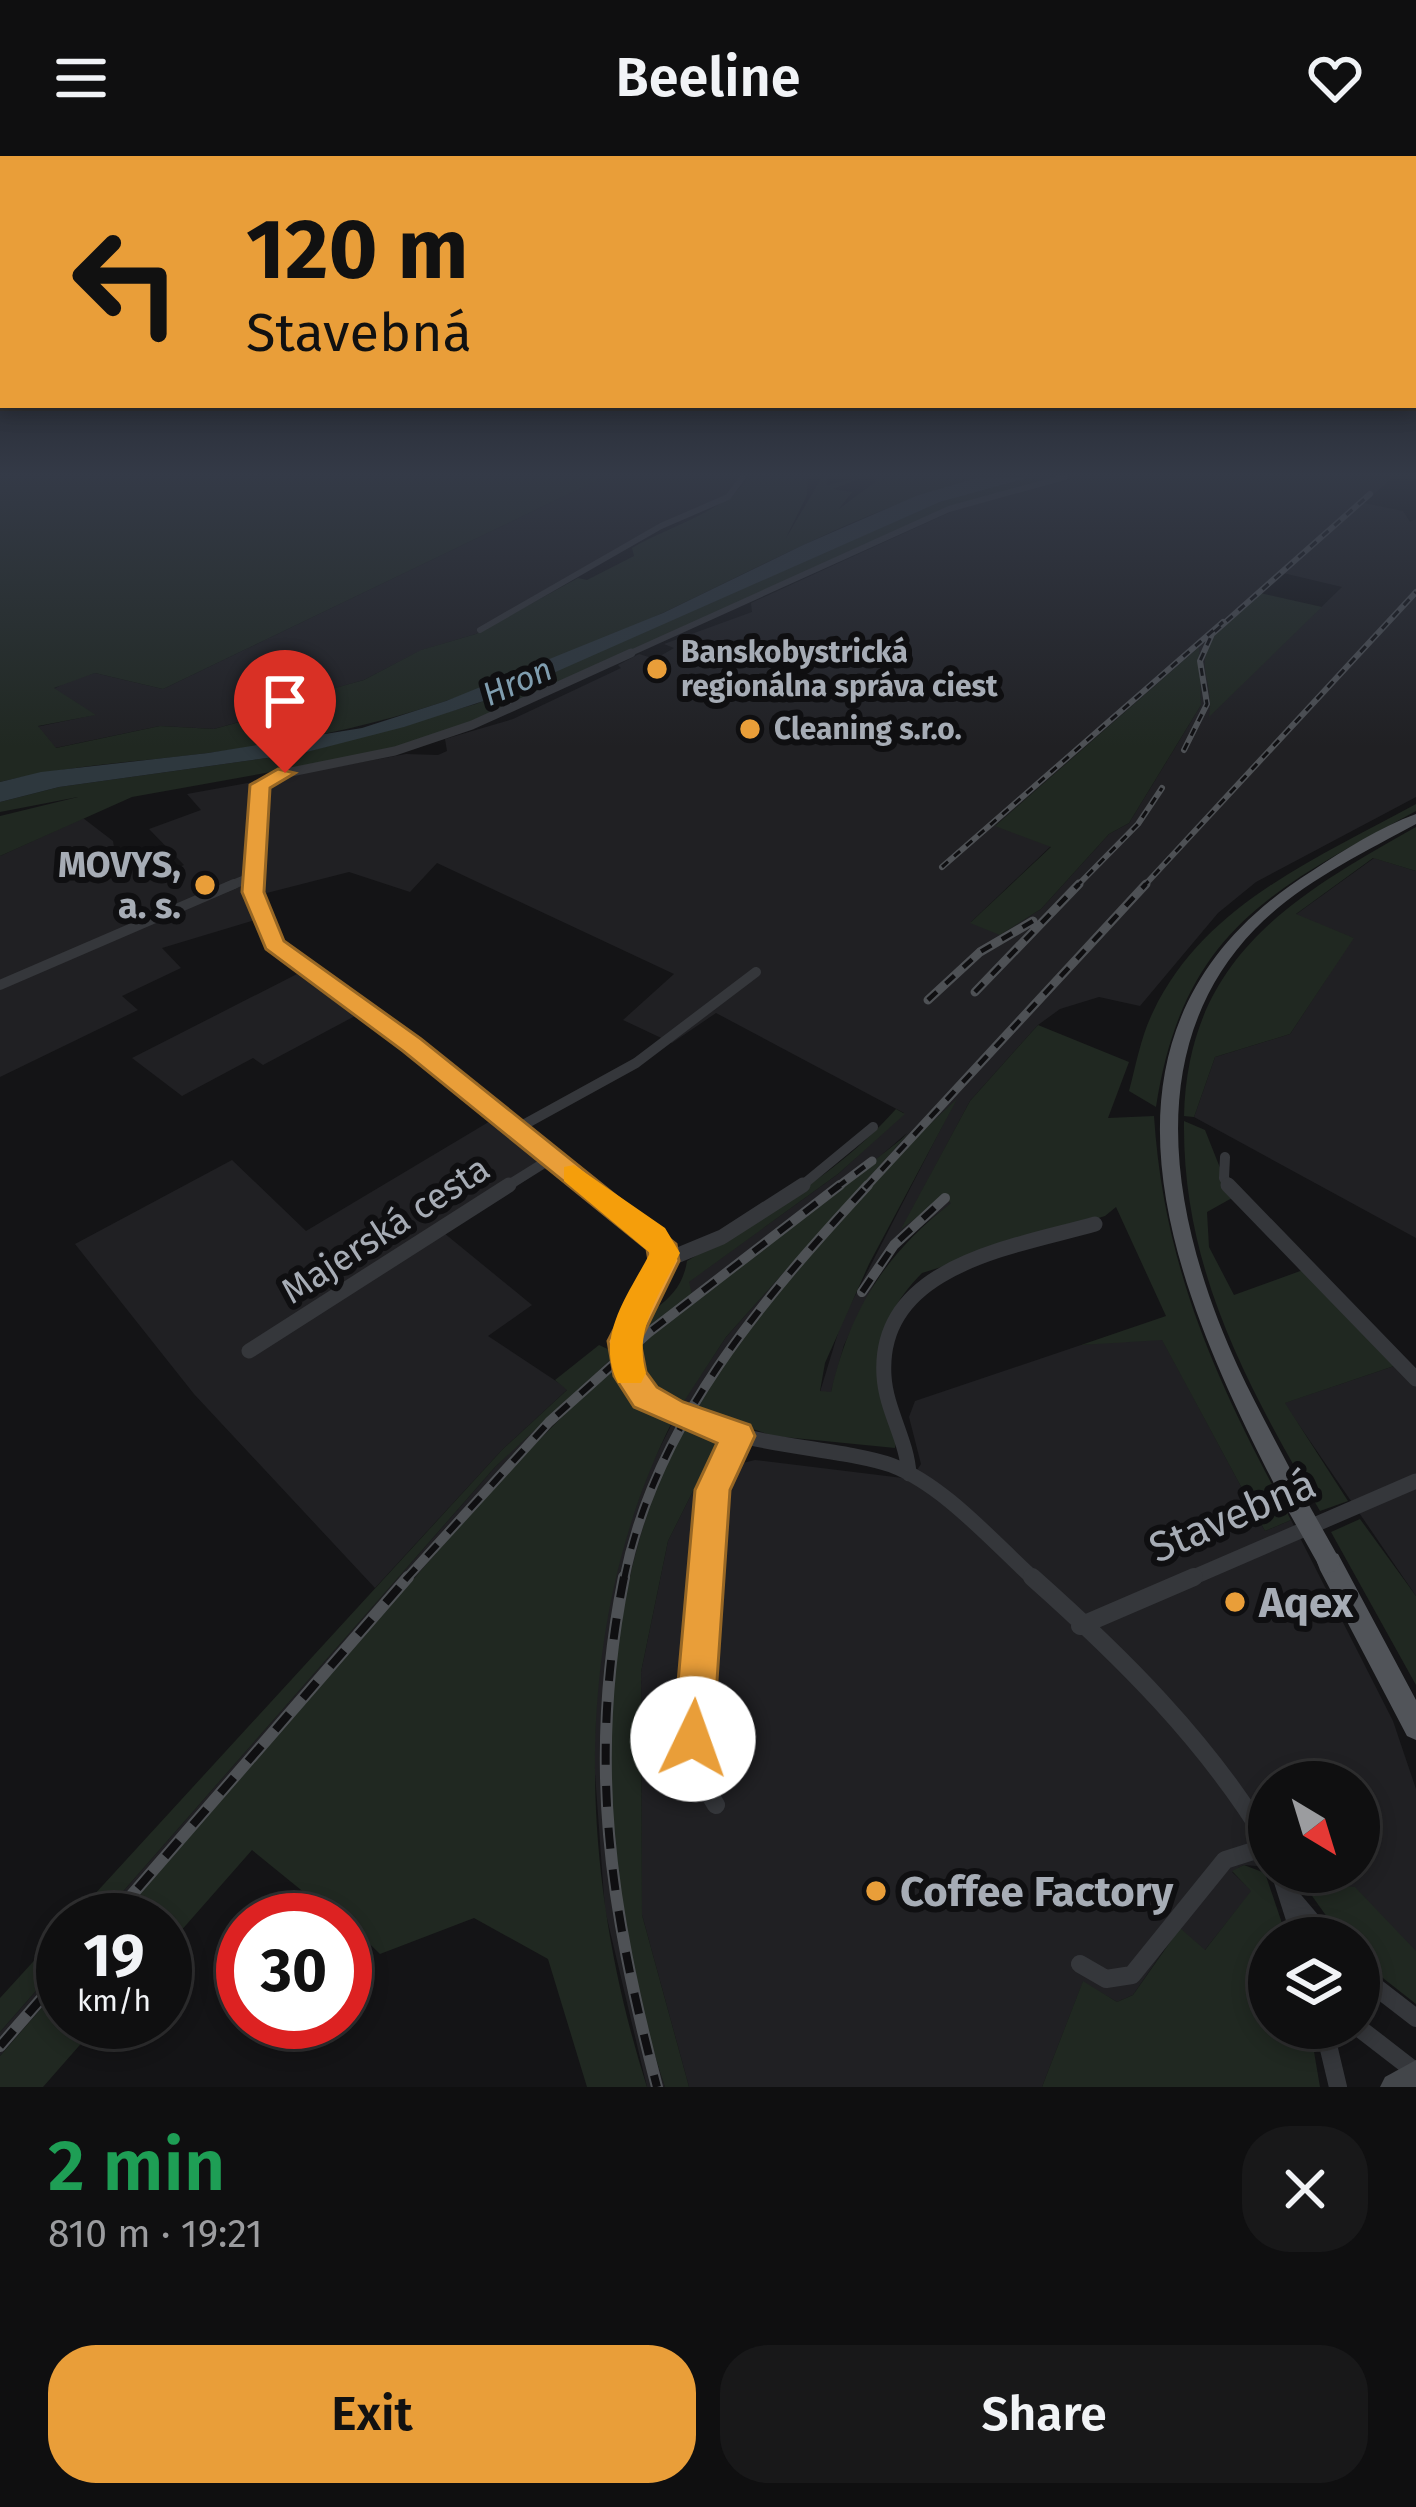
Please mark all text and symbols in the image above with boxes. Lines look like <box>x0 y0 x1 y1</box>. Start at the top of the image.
icon: menu <box>48 45 114 111</box>
icon: heart <box>1302 45 1368 111</box>
text: Beeline <box>616 46 800 110</box>
text: 120 m <box>246 199 468 300</box>
icon: left <box>48 204 204 360</box>
text: Stavebná <box>246 301 472 365</box>
place label: Banskobystrická regionálna správa ciest <box>681 634 998 704</box>
water label: Hron <box>476 649 558 715</box>
pin <box>234 650 336 773</box>
marker: Banskobystrická regionálna správa ciest <box>644 656 670 682</box>
icon: arrive <box>252 668 318 734</box>
place label: Cleaning s.r.o. <box>774 711 962 747</box>
marker: Cleaning s.r.o. <box>737 716 763 742</box>
place label: MOVYS, a. s. <box>58 843 181 928</box>
marker: MOVYS, a. s. <box>192 872 218 898</box>
street label: Majerská cesta <box>273 1146 498 1313</box>
street label: Stavebná <box>1142 1459 1323 1573</box>
place label: Aqex <box>1258 1578 1354 1628</box>
marker: Aqex <box>1222 1589 1248 1615</box>
position arrow <box>630 1676 756 1802</box>
north arrow <box>1248 1761 1380 1893</box>
map controls <box>1248 1761 1380 2049</box>
place label: Coffee Factory <box>900 1867 1175 1917</box>
marker: Coffee Factory <box>863 1878 889 1904</box>
speed limit sign: 30 <box>216 1893 372 2049</box>
button: layers <box>1248 1917 1380 2049</box>
text: 19 <box>83 1920 145 1992</box>
text: km/h <box>77 1983 151 2019</box>
text: 2 min <box>48 2123 225 2209</box>
button: close <box>1242 2126 1368 2252</box>
text: 810 m · 19:21 <box>48 2211 263 2257</box>
button: Exit <box>48 2345 696 2483</box>
button: Share <box>720 2345 1368 2483</box>

